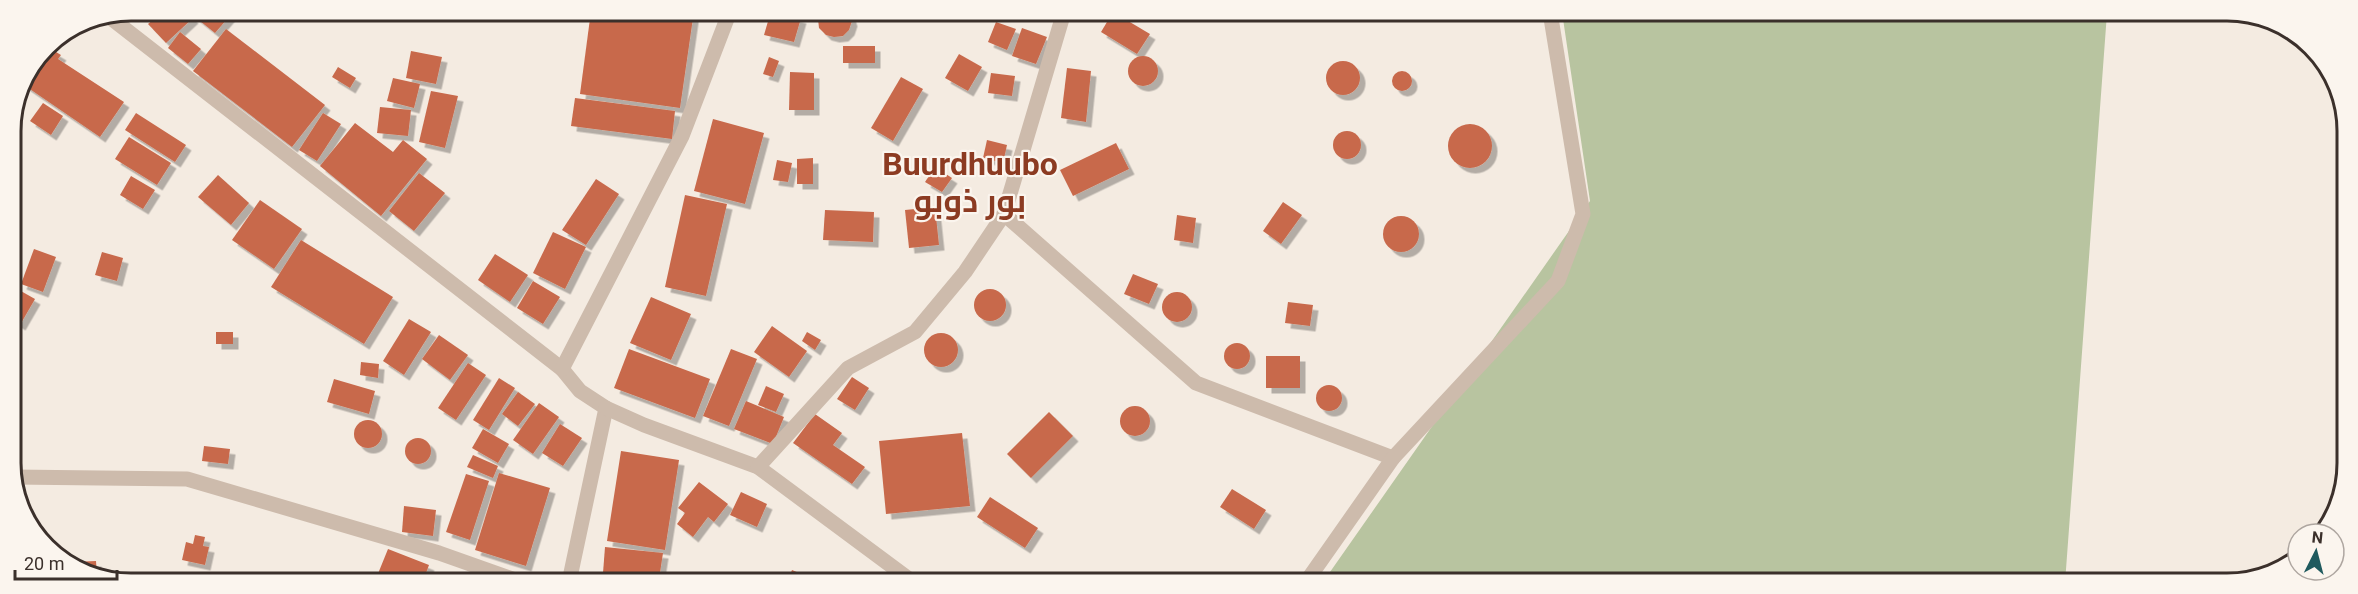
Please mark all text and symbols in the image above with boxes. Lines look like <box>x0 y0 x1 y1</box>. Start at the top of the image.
district label: Buurdhuubo بور ذوبو <box>882 145 1058 220</box>
north arrow <box>2286 522 2346 582</box>
text: N <box>2311 528 2324 548</box>
scale bar <box>15 543 117 581</box>
text: 20 m <box>24 553 64 574</box>

